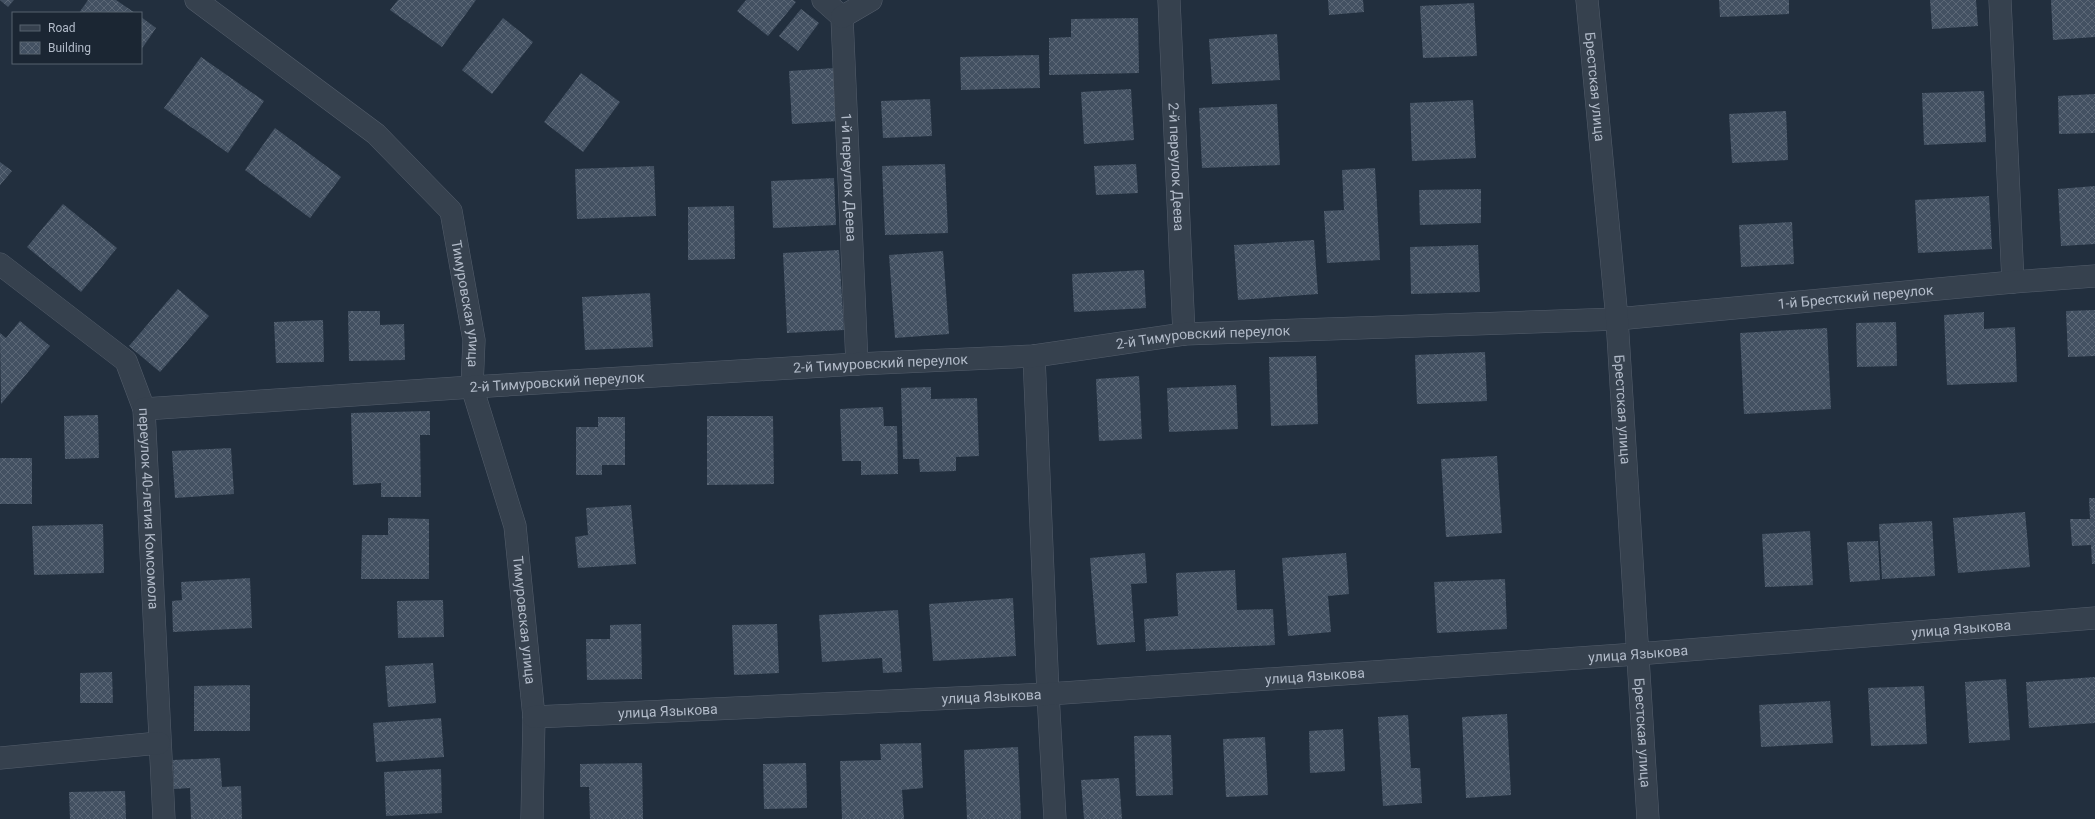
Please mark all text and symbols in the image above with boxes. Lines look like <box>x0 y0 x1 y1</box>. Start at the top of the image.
legend <box>12 12 142 64</box>
text: Road <box>48 21 76 35</box>
street label: Брестская улица <box>1582 31 1608 142</box>
text: Building <box>48 41 91 55</box>
street label: 2-й переулок Деева <box>1166 102 1187 231</box>
street label: 1-й переулок Деева <box>838 113 860 242</box>
street label: Тимуровская улица <box>448 239 482 368</box>
street label: 1-й Брестский переулок <box>1777 281 1934 312</box>
street label: 2-й Тимуровский переулок <box>1115 322 1291 352</box>
street label: 2-й Тимуровский переулок <box>793 351 969 376</box>
street label: Брестская улица <box>1611 354 1634 465</box>
street label: 2-й Тимуровский переулок <box>469 369 645 395</box>
street label: переулок 40-летия Комсомола <box>136 407 162 610</box>
street label: Тимуровская улица <box>510 555 539 685</box>
street label: улица Языкова <box>1911 617 2012 640</box>
street label: улица Языкова <box>1588 642 1689 665</box>
street label: улица Языкова <box>1264 665 1365 687</box>
street label: Брестская улица <box>1631 677 1654 788</box>
street label: улица Языкова <box>941 686 1042 707</box>
street label: улица Языкова <box>618 701 718 721</box>

